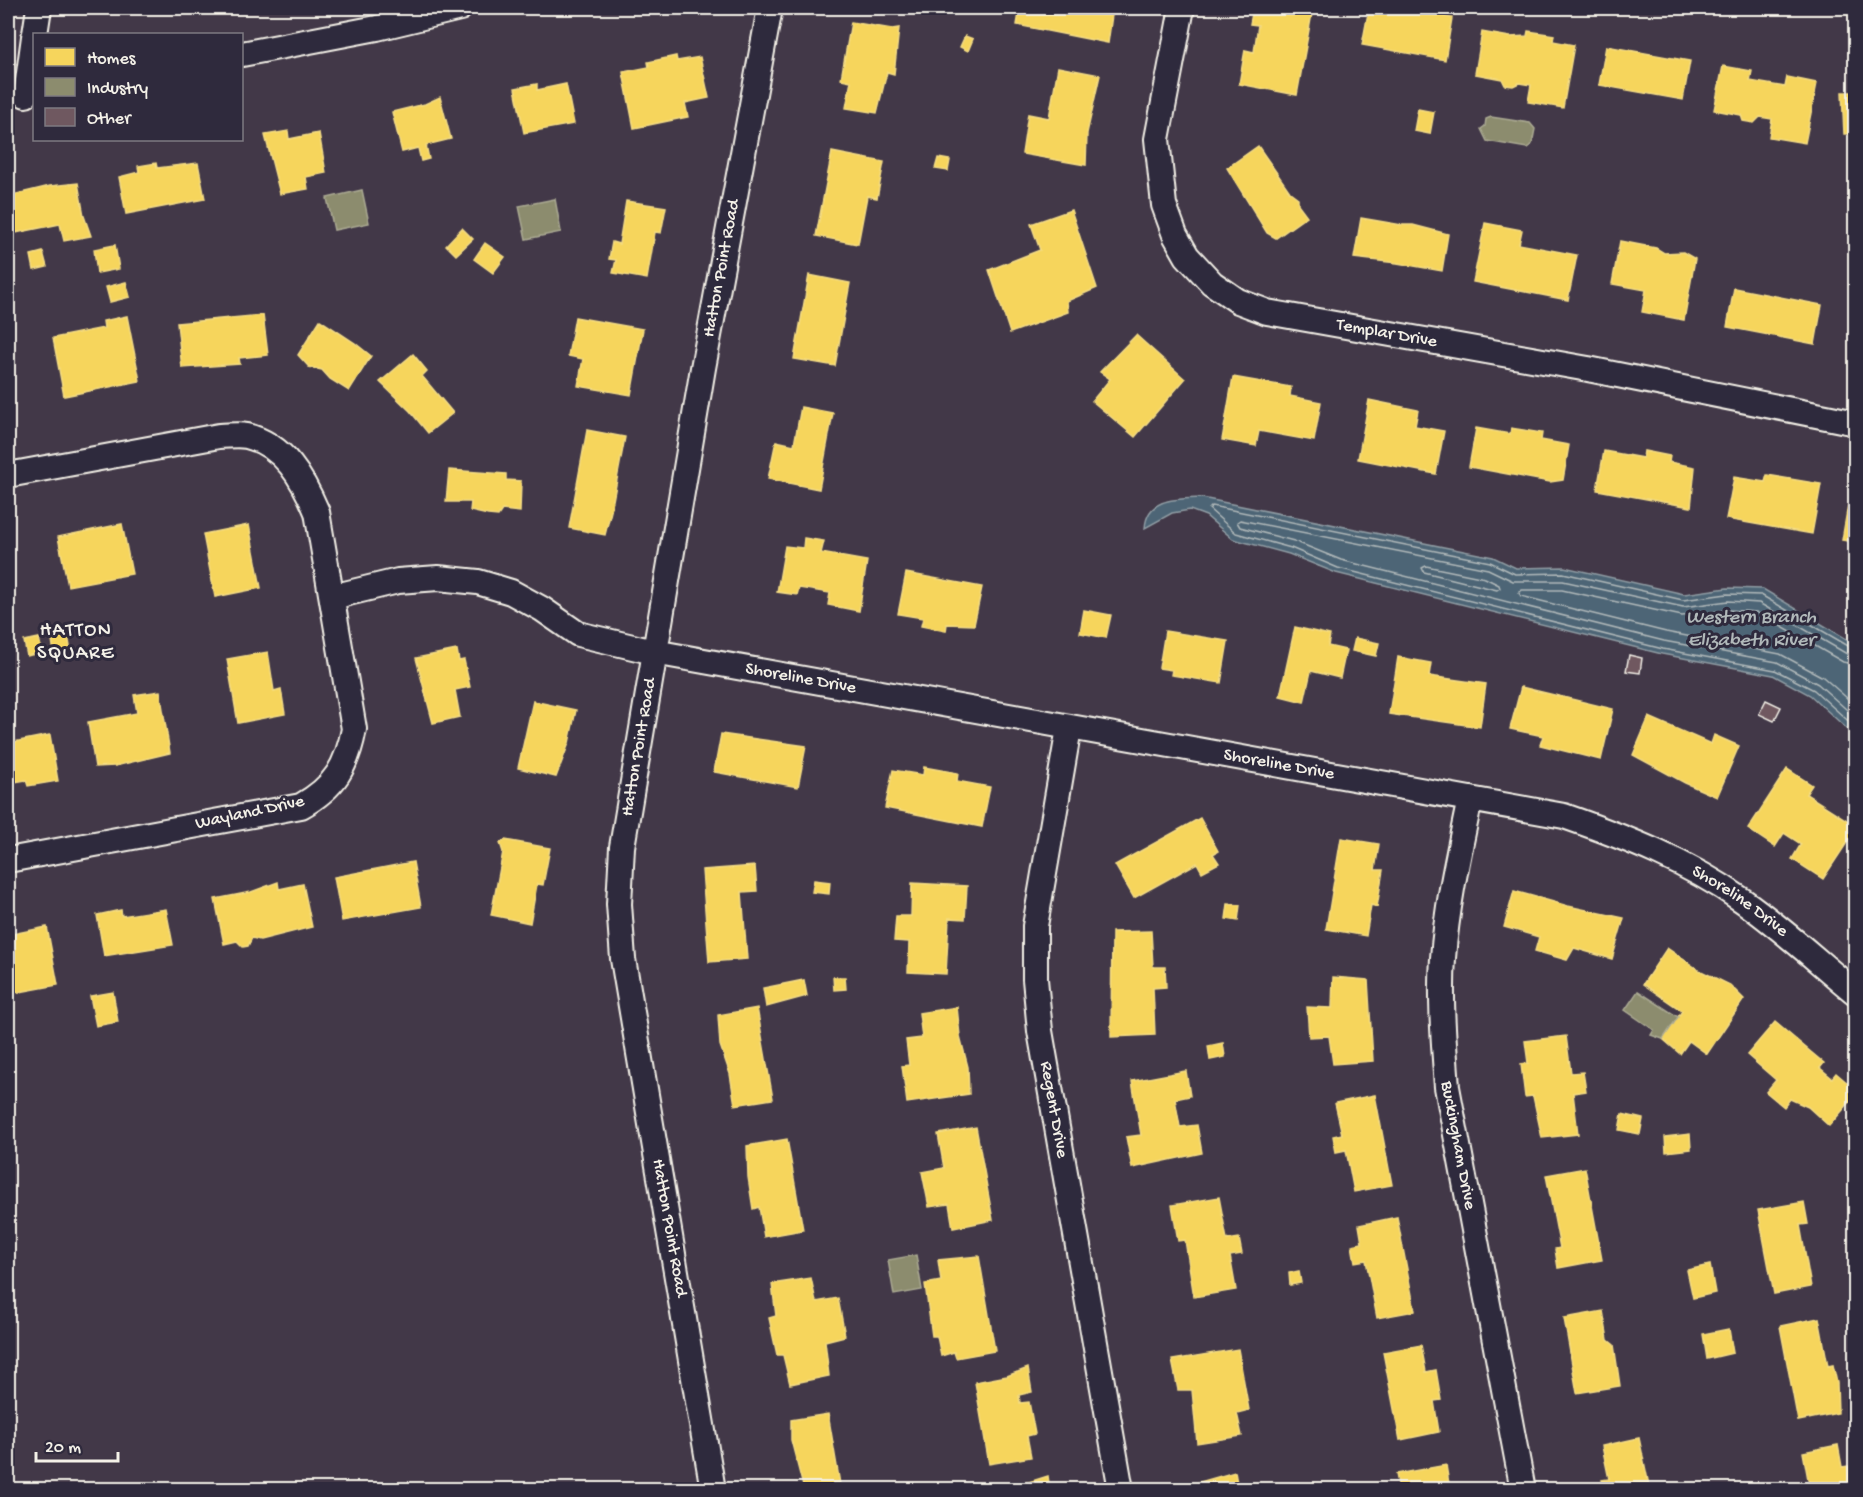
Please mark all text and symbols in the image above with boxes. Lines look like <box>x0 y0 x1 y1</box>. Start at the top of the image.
legend <box>33 33 243 141</box>
text: Homes <box>87 49 137 70</box>
text: Industry <box>87 79 148 100</box>
text: Other <box>87 109 132 130</box>
street label: Hatton Point Road <box>698 196 745 339</box>
street label: Templar Drive <box>1334 314 1439 353</box>
water label: Western Branch Elizabeth River <box>1686 607 1818 653</box>
district label: HATTON SQUARE <box>37 620 115 666</box>
street label: Shoreline Drive <box>744 658 858 699</box>
street label: Hatton Point Road <box>617 675 661 818</box>
street label: Shoreline Drive <box>1222 744 1337 785</box>
street label: Wayland Drive <box>194 791 307 835</box>
street label: Shoreline Drive <box>1688 861 1793 942</box>
street label: Regent Drive <box>1035 1060 1073 1160</box>
street label: Buckingham Drive <box>1436 1079 1481 1212</box>
street label: Hatton Point Road <box>647 1157 692 1300</box>
scale bar <box>36 1425 118 1463</box>
text: 20 m <box>45 1438 81 1459</box>

